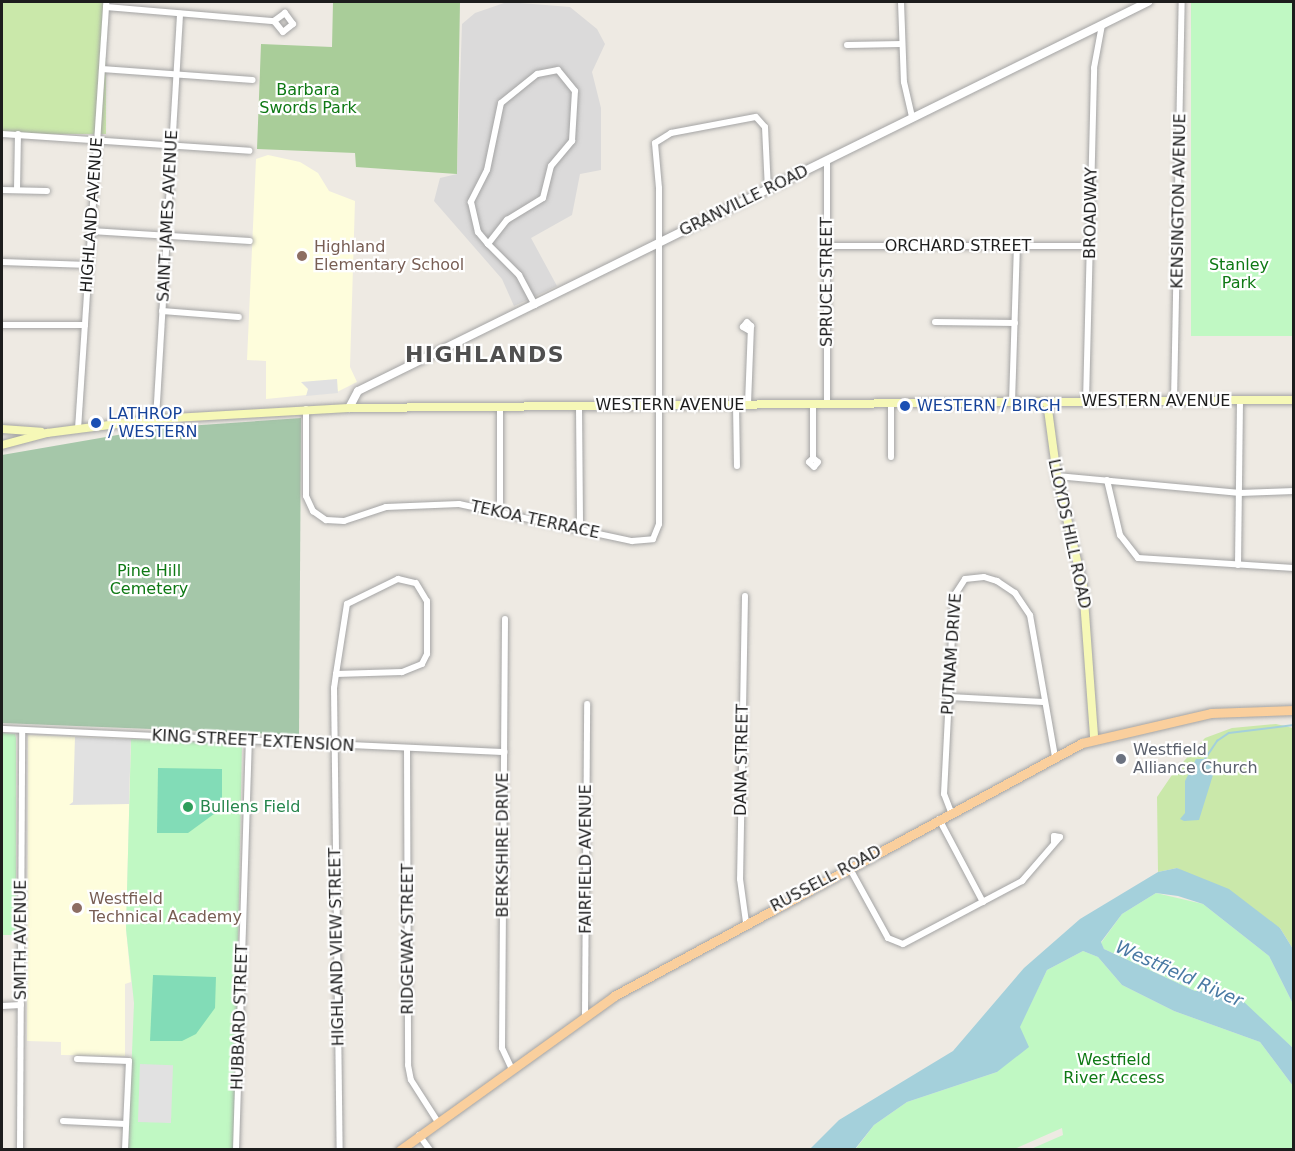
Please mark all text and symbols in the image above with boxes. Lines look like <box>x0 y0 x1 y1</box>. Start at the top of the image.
park label: Barbara Swords Park <box>259 80 357 118</box>
street label: KENSINGTON AVENUE <box>1168 113 1190 289</box>
street label: SAINT JAMES AVENUE <box>154 129 182 303</box>
street label: HIGHLAND AVENUE <box>77 137 107 293</box>
street label: GRANVILLE ROAD <box>676 161 812 241</box>
street label: BROADWAY <box>1081 167 1101 259</box>
street label: SPRUCE STREET <box>817 217 837 347</box>
street label: ORCHARD STREET <box>885 236 1031 256</box>
place label: Highland Elementary School <box>314 237 464 275</box>
marker: Highland Elementary School <box>295 249 309 263</box>
park label: Stanley Park <box>1209 255 1269 293</box>
district label: HIGHLANDS <box>405 342 565 368</box>
street label: WESTERN AVENUE <box>1082 391 1230 411</box>
street label: WESTERN AVENUE <box>596 395 744 415</box>
place label: WESTERN / BIRCH <box>917 396 1061 416</box>
marker: WESTERN / BIRCH <box>898 399 912 413</box>
place label: LATHROP / WESTERN <box>108 404 198 442</box>
marker: LATHROP / WESTERN <box>89 416 103 430</box>
street label: LLOYDS HILL ROAD <box>1044 457 1094 611</box>
street label: TEKOA TERRACE <box>469 497 601 543</box>
park label: Pine Hill Cemetery <box>110 561 188 599</box>
street label: PUTNAM DRIVE <box>938 592 966 716</box>
street label: DANA STREET <box>731 704 753 816</box>
street label: KING STREET EXTENSION <box>151 726 355 756</box>
place label: Westfield Alliance Church <box>1133 740 1258 778</box>
marker: Westfield Alliance Church <box>1114 752 1128 766</box>
street label: BERKSHIRE DRIVE <box>493 772 513 918</box>
street label: FAIRFIELD AVENUE <box>576 784 596 934</box>
place label: Bullens Field <box>200 797 300 817</box>
marker: Bullens Field <box>181 800 195 814</box>
street label: RUSSELL ROAD <box>767 842 885 916</box>
street label: HIGHLAND VIEW STREET <box>326 848 348 1046</box>
street label: RIDGEWAY STREET <box>398 863 418 1015</box>
street label: SMITH AVENUE <box>11 880 31 1000</box>
place label: Westfield Technical Academy <box>89 889 242 927</box>
marker: Westfield Technical Academy <box>70 901 84 915</box>
water label: Westfield River <box>1112 936 1246 1012</box>
street label: HUBBARD STREET <box>228 944 252 1090</box>
park label: Westfield River Access <box>1063 1050 1165 1088</box>

